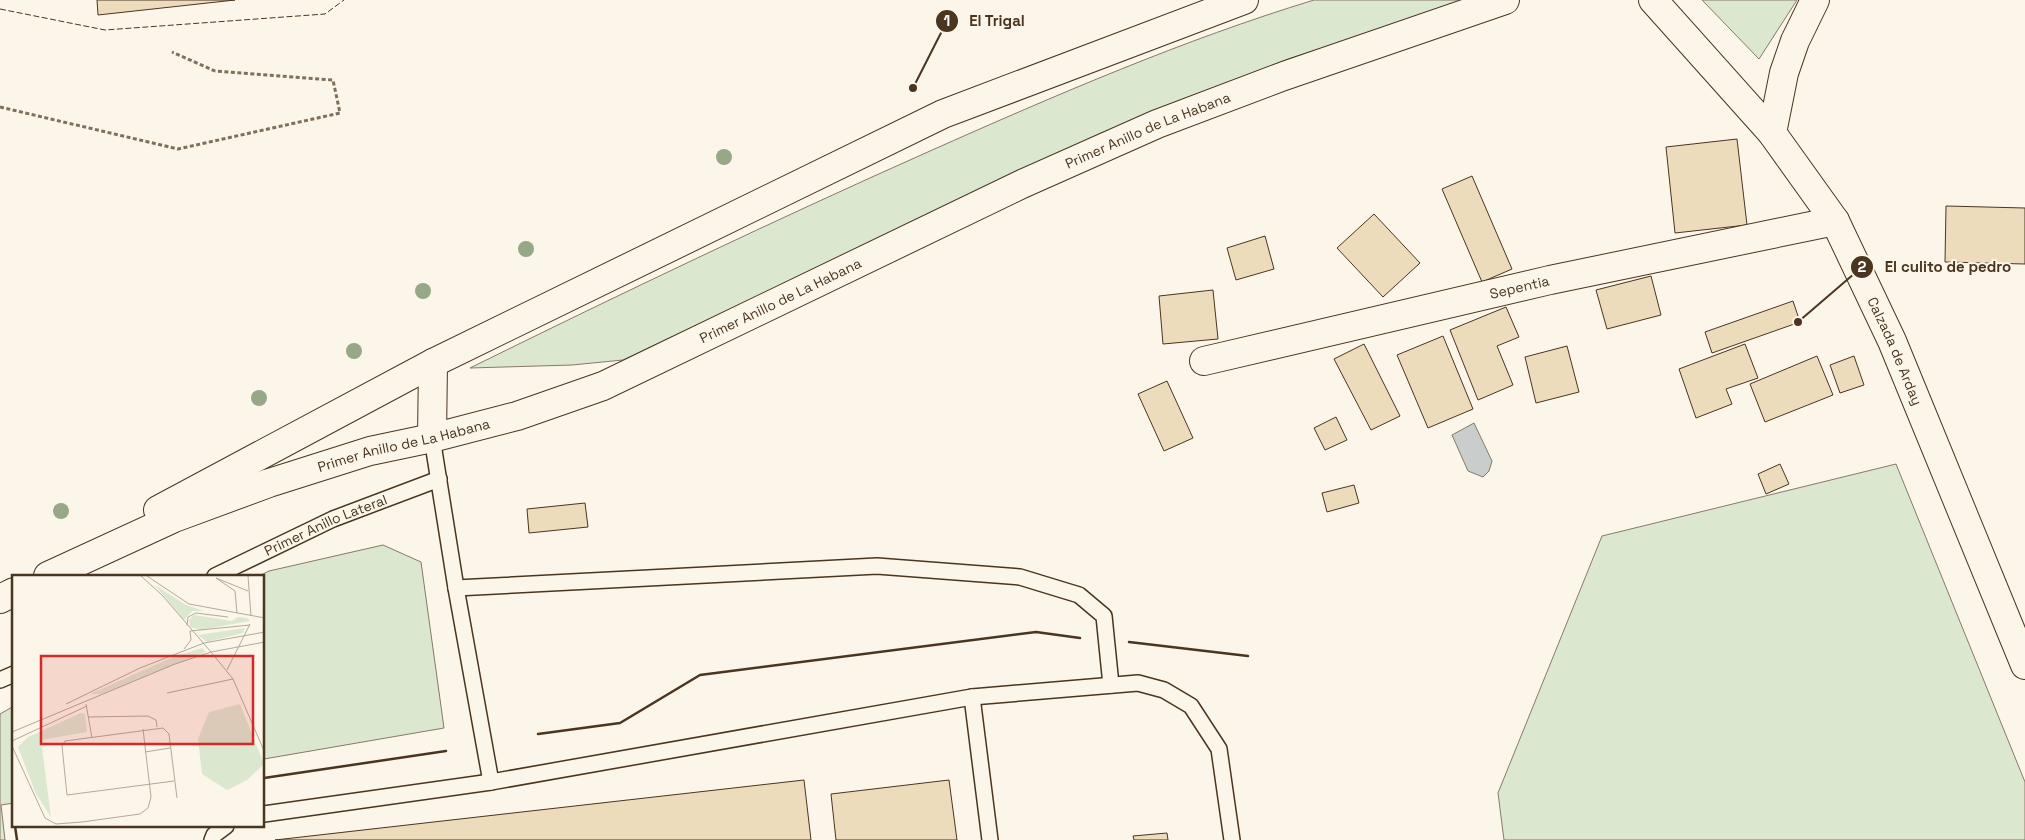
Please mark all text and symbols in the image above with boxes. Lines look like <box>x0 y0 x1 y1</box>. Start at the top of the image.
callout: El Trigal <box>934 6 1035 36</box>
text: 1 <box>944 11 950 30</box>
text: El Trigal <box>969 11 1025 30</box>
street label: Primer Anillo de La Habana <box>1062 88 1233 173</box>
callout: El culito de pedro <box>1850 252 2021 282</box>
street label: Primer Anillo de La Habana <box>697 254 864 347</box>
text: 2 <box>1858 257 1867 276</box>
text: El culito de pedro <box>1885 257 2011 276</box>
street label: Sepentia <box>1488 271 1551 303</box>
street label: Calzada de Arday <box>1863 294 1926 408</box>
street label: Primer Anillo de La Habana <box>315 414 492 476</box>
street label: Primer Anillo Lateral <box>261 490 390 560</box>
inset map <box>12 575 265 828</box>

